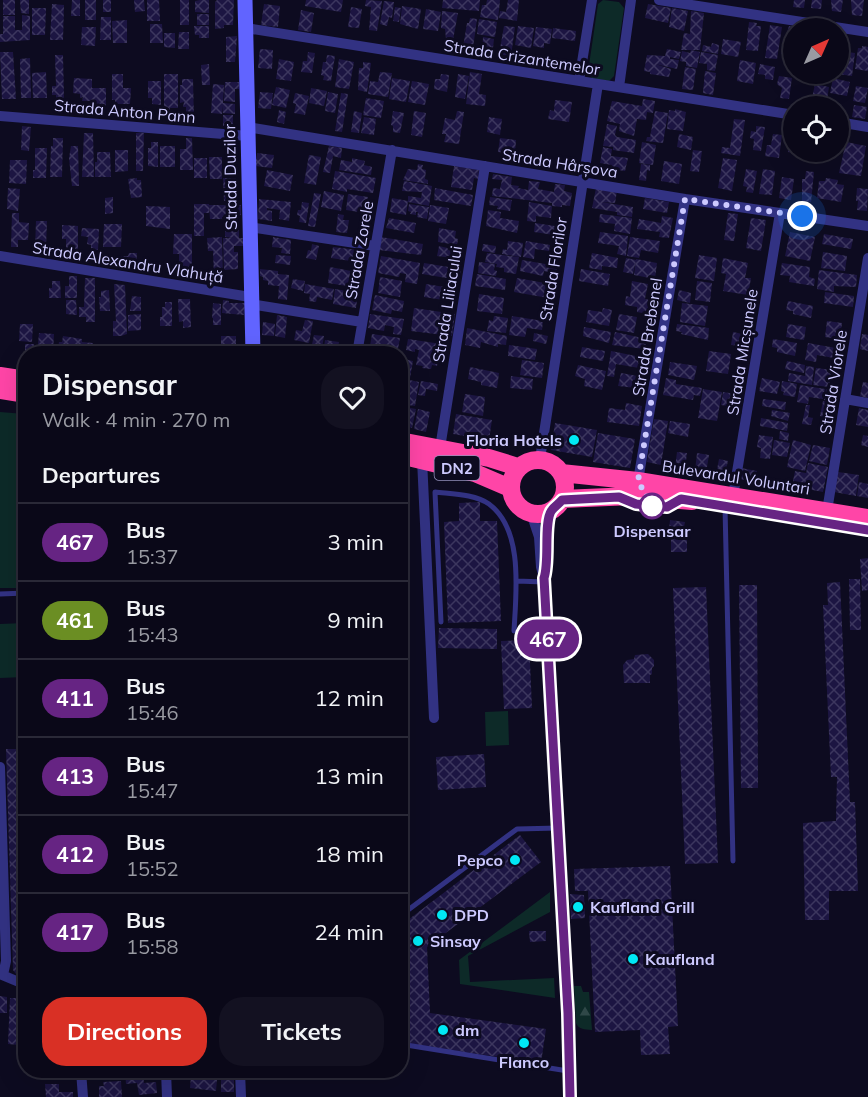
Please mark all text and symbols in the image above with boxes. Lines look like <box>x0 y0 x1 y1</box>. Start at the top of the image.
north arrow <box>783 18 849 84</box>
map controls <box>783 18 849 162</box>
street label: Strada Crizantemelor <box>443 35 602 79</box>
street label: Strada Anton Pann <box>53 95 197 127</box>
button: locate <box>783 96 849 162</box>
street label: Strada Duzilor <box>219 123 241 230</box>
street label: Strada Hârșova <box>501 144 619 182</box>
street label: Strada Zorele <box>341 199 377 301</box>
your location <box>787 201 817 231</box>
street label: Strada Florilor <box>535 216 571 322</box>
street label: Strada Alexandru Vlahuță <box>31 237 225 287</box>
street label: Strada Liliacului <box>428 244 466 364</box>
street label: Strada Brebenel <box>628 276 666 398</box>
street label: Strada Micșunele <box>722 287 762 417</box>
street label: Strada Viorele <box>815 328 851 436</box>
button: heart <box>321 366 384 429</box>
text: Dispensar <box>42 367 177 402</box>
text: Walk · 4 min · 270 m <box>42 407 230 432</box>
place label: Floria Hotels <box>466 430 562 450</box>
marker: Floria Hotels <box>567 433 581 447</box>
street label: Bulevardul Voluntari <box>661 455 811 499</box>
road number: DN2 <box>434 456 480 480</box>
text: Departures <box>42 461 160 489</box>
marker: Dispensar <box>639 493 665 519</box>
text: Bus <box>126 516 165 544</box>
place label: Dispensar <box>614 521 691 541</box>
text: 3 min <box>328 528 384 556</box>
text: 467 <box>56 529 94 555</box>
text: 15:37 <box>126 544 179 569</box>
text: Bus <box>126 594 165 622</box>
text: 9 min <box>328 606 384 634</box>
text: 461 <box>56 607 94 633</box>
line badge: 467 <box>514 620 582 658</box>
text: 15:43 <box>126 622 179 647</box>
text: 467 <box>529 626 567 652</box>
text: Bus <box>126 672 165 700</box>
text: 12 min <box>314 684 384 712</box>
text: 411 <box>56 685 94 711</box>
text: 15:46 <box>126 700 179 725</box>
text: Bus <box>126 750 165 778</box>
text: 13 min <box>314 762 384 790</box>
text: 413 <box>56 763 94 789</box>
text: 15:47 <box>126 778 179 803</box>
text: Bus <box>126 828 165 856</box>
text: 18 min <box>314 840 384 868</box>
text: 412 <box>56 841 94 867</box>
place label: Pepco <box>457 850 503 870</box>
marker: Pepco <box>508 853 522 867</box>
text: 15:52 <box>126 856 179 881</box>
place label: Kaufland Grill <box>590 897 695 917</box>
marker: Kaufland Grill <box>571 900 585 914</box>
place label: DPD <box>454 905 489 925</box>
text: Bus <box>126 906 165 934</box>
marker: DPD <box>435 908 449 922</box>
text: 24 min <box>314 918 384 946</box>
text: 417 <box>56 919 94 945</box>
place label: Sinsay <box>430 931 481 951</box>
text: 15:58 <box>126 934 179 959</box>
marker: Sinsay <box>411 934 425 948</box>
place label: Kaufland <box>645 949 715 969</box>
marker: Kaufland <box>626 952 640 966</box>
button: Directions <box>42 997 207 1066</box>
button: Tickets <box>219 997 384 1066</box>
place label: dm <box>455 1020 479 1040</box>
marker: dm <box>436 1023 450 1037</box>
marker: Flanco <box>517 1036 531 1050</box>
place label: Flanco <box>499 1052 549 1072</box>

